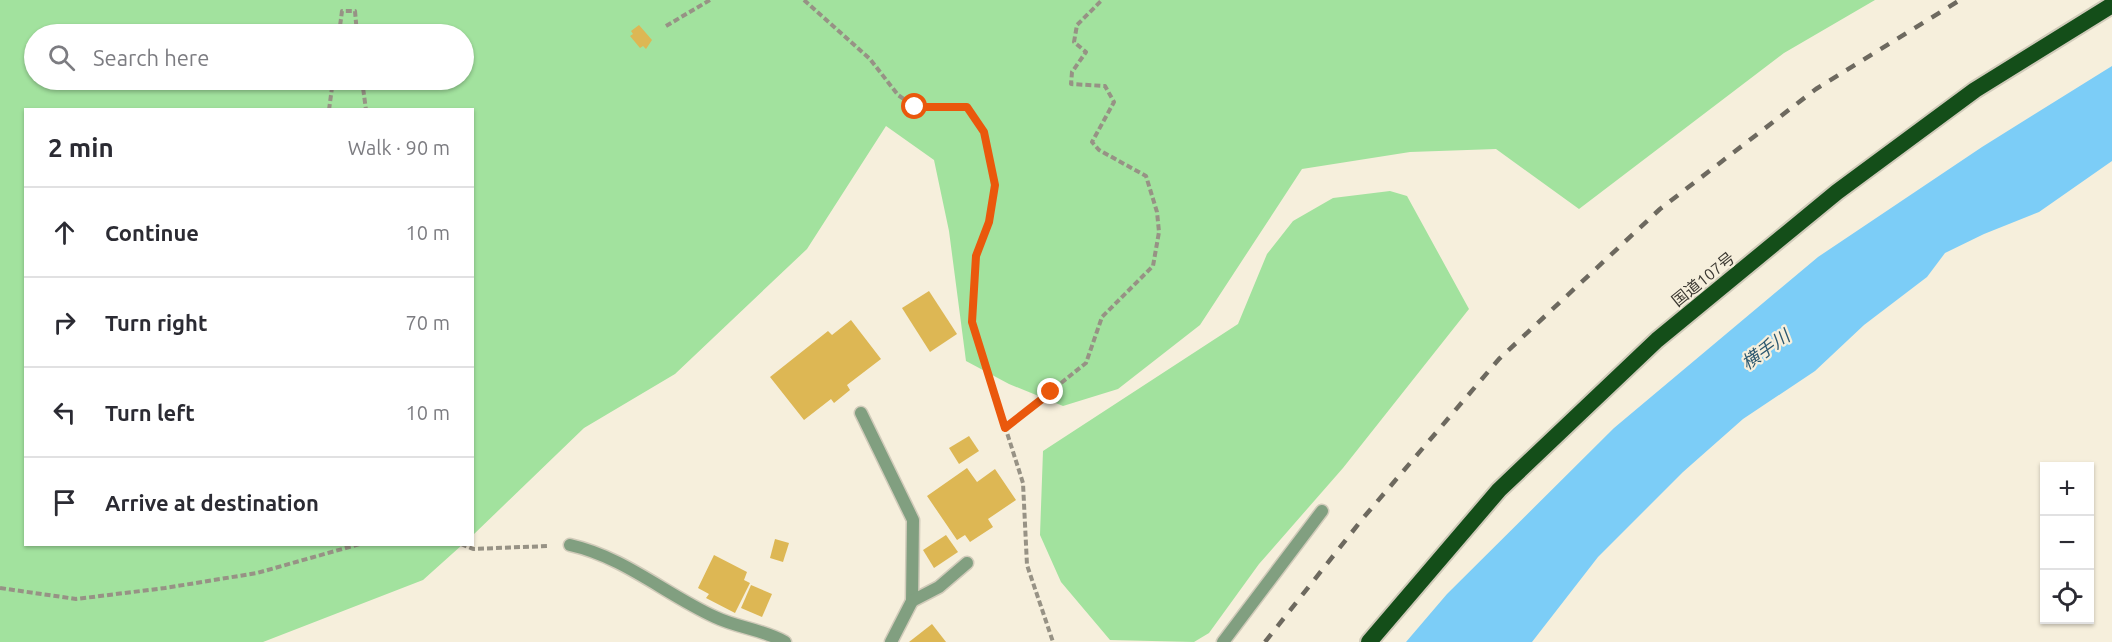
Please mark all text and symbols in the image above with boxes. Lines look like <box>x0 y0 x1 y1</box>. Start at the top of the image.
search box <box>24 24 474 90</box>
icon: search <box>45 41 78 74</box>
text: Search here <box>93 45 209 70</box>
route start <box>901 93 927 119</box>
text: 2 min <box>48 133 114 162</box>
text: Walk · 90 m <box>348 136 450 159</box>
icon: ahead <box>48 216 81 249</box>
text: Continue <box>105 220 199 245</box>
text: 10 m <box>406 221 450 244</box>
street label: 国道107号 <box>1668 248 1738 310</box>
icon: right <box>48 306 81 339</box>
text: Turn right <box>105 310 207 335</box>
text: 70 m <box>406 311 450 334</box>
water label: 横手川 <box>1737 324 1794 373</box>
route end <box>1037 378 1063 404</box>
icon: left <box>48 396 81 429</box>
text: Turn left <box>105 400 195 425</box>
text: 10 m <box>406 401 450 424</box>
map controls <box>2040 462 2094 624</box>
button: + <box>2040 462 2094 516</box>
icon: arrive <box>48 486 81 519</box>
text: Arrive at destination <box>105 490 319 515</box>
button: − <box>2040 516 2094 570</box>
button: locate <box>2040 570 2094 624</box>

